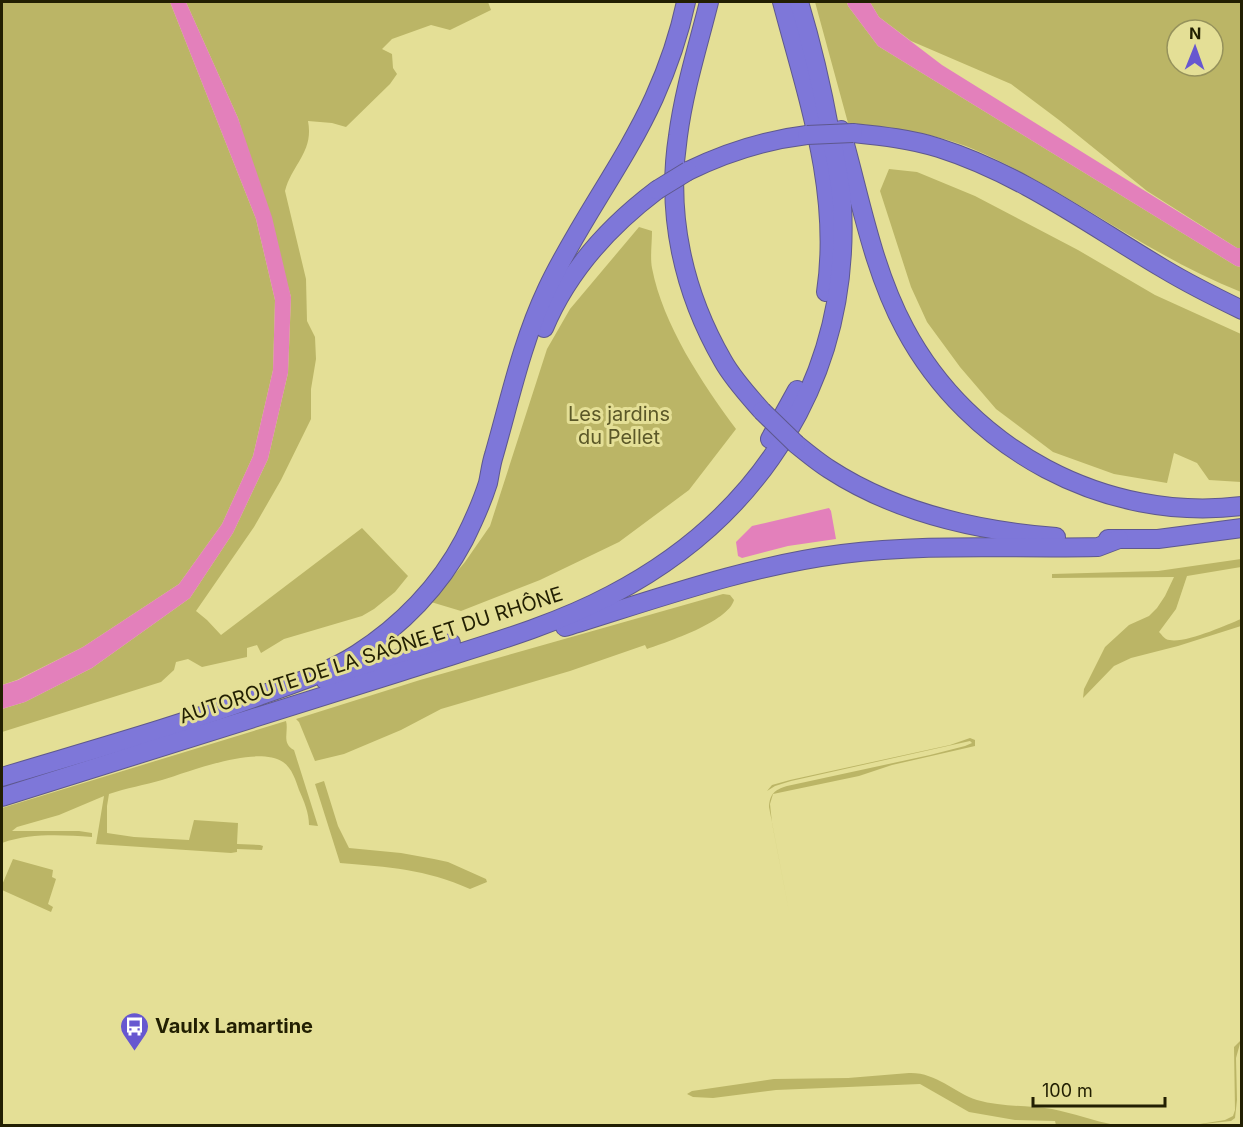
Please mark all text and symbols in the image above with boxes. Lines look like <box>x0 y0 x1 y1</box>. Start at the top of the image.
north arrow <box>1165 18 1225 78</box>
text: N <box>1189 23 1202 43</box>
park label: Les jardins du Pellet <box>568 402 670 449</box>
street label: AUTOROUTE DE LA SAÔNE ET DU RHÔNE <box>176 581 566 729</box>
bus stop icon: Vaulx Lamartine <box>118 1010 150 1052</box>
place label: Vaulx Lamartine <box>155 1014 313 1038</box>
scale bar <box>1033 1070 1165 1108</box>
text: 100 m <box>1042 1080 1093 1101</box>

